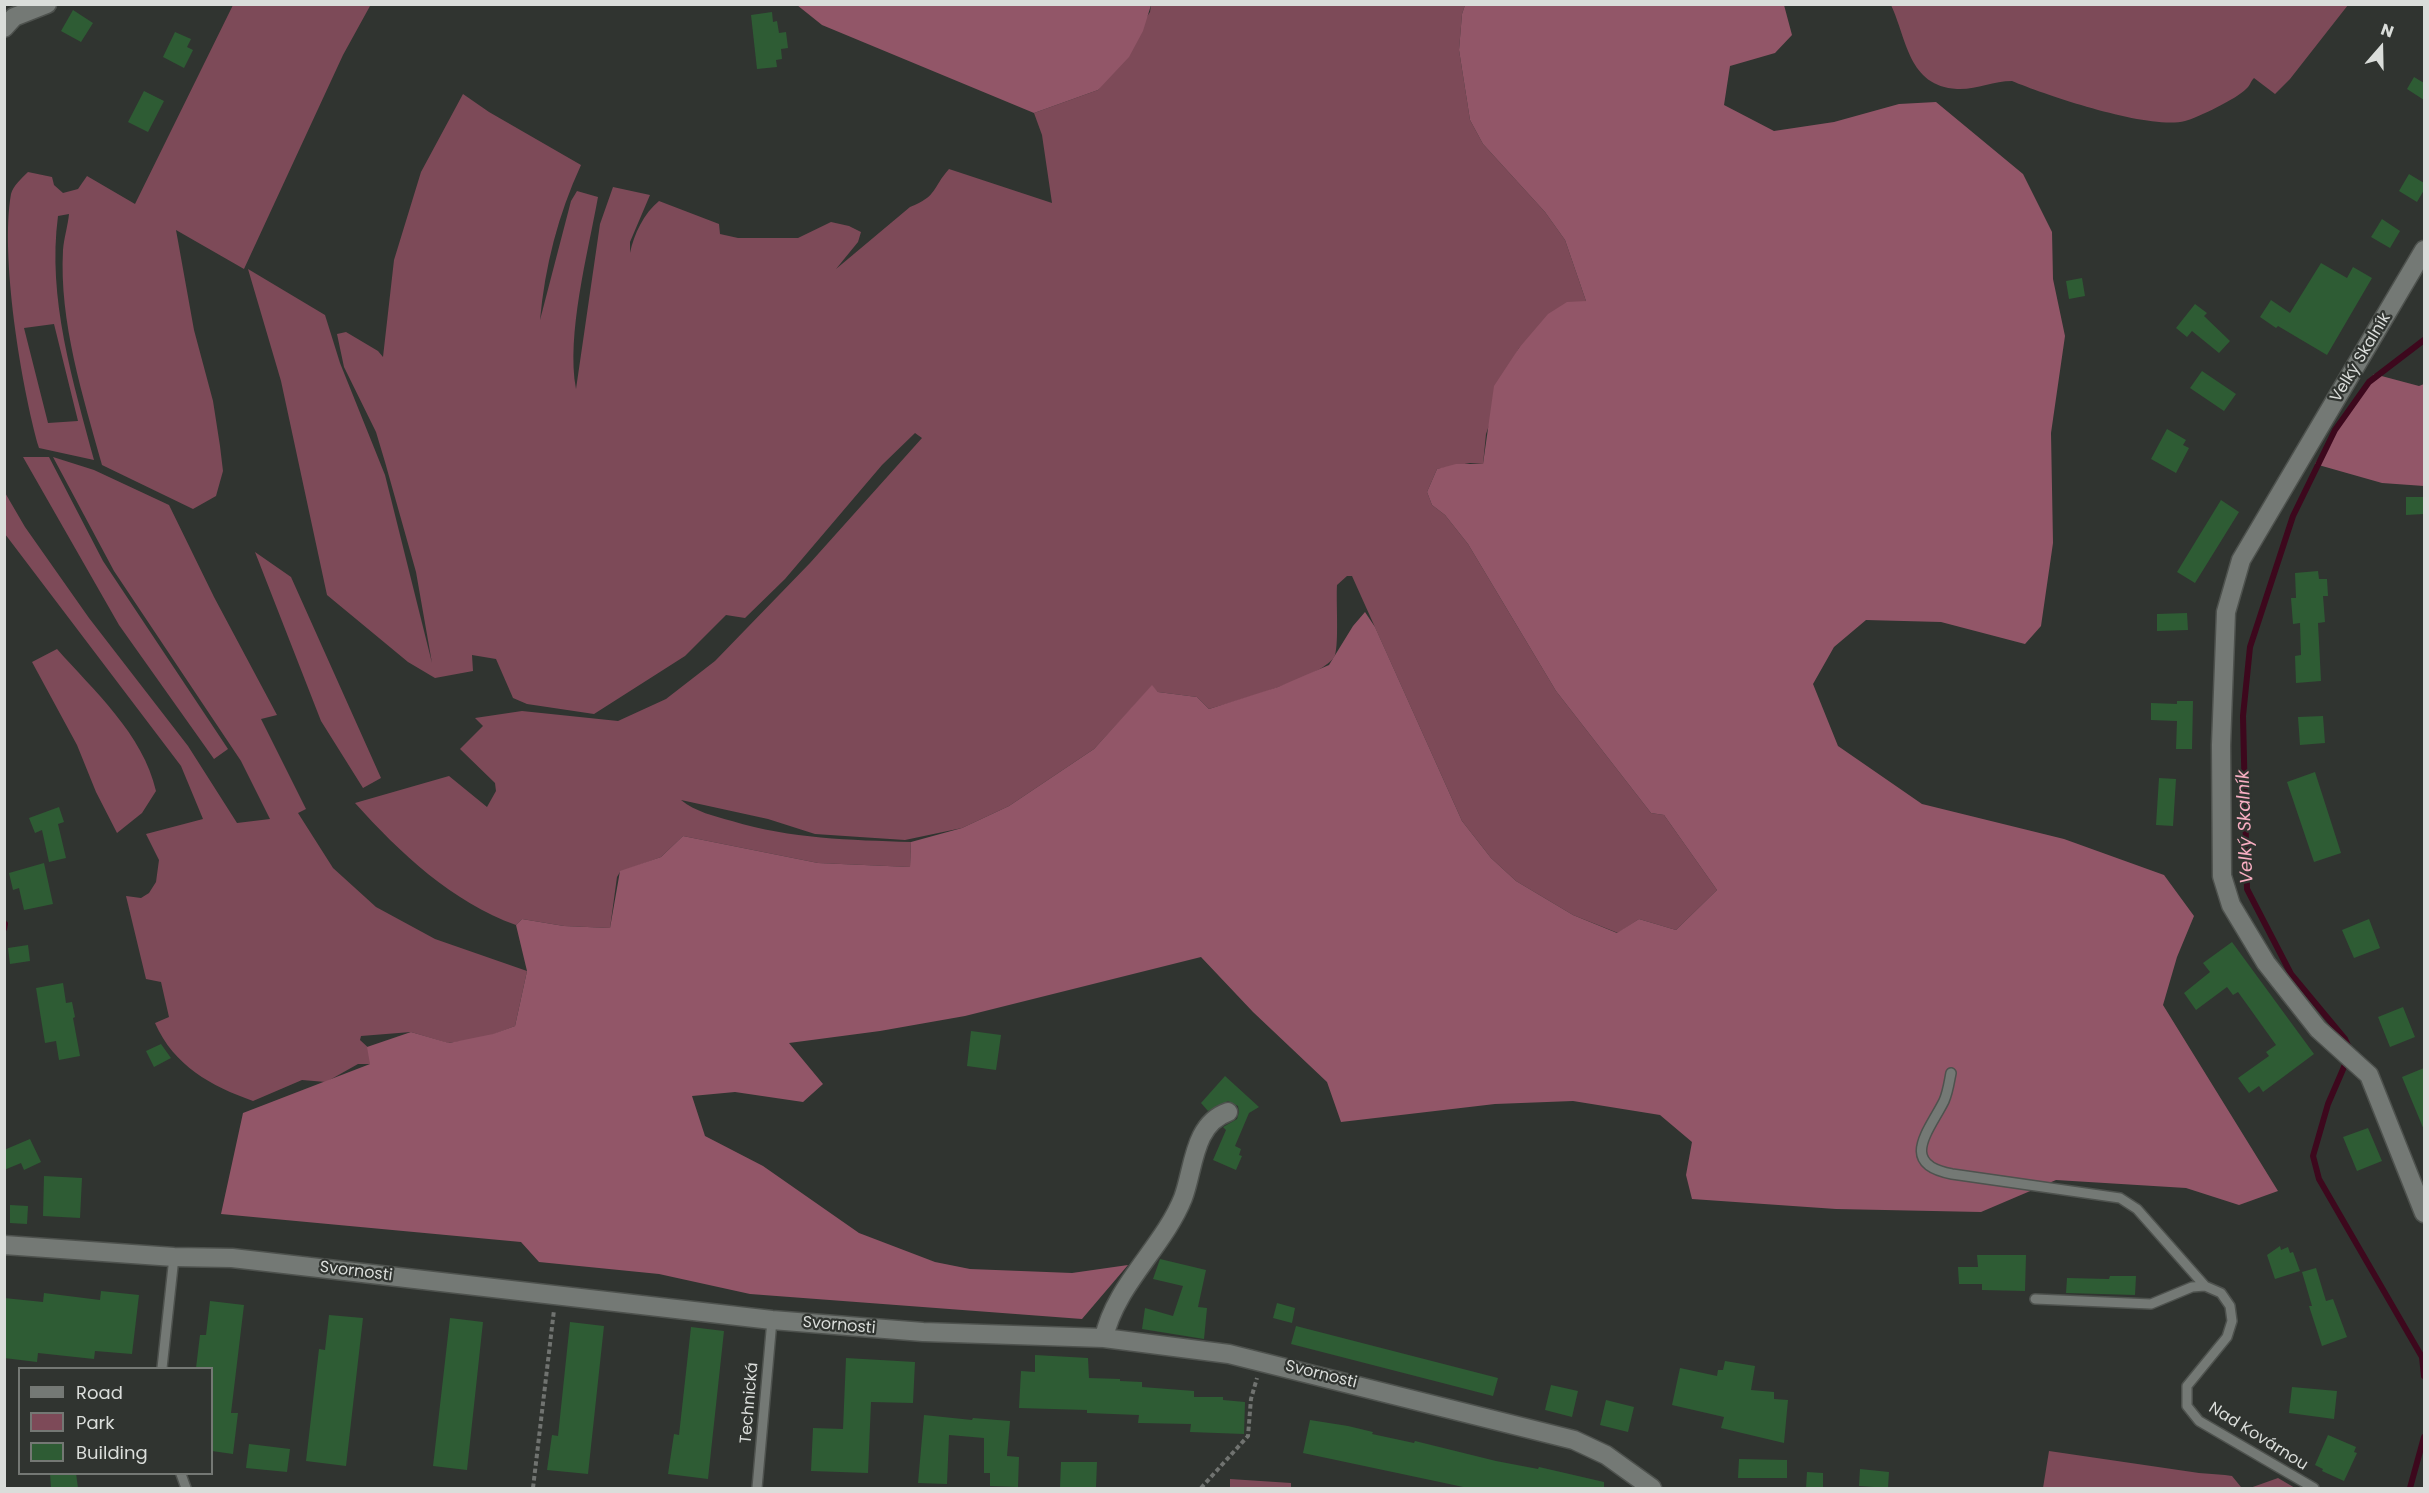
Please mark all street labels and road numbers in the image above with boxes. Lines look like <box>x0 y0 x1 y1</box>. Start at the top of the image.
street label: Velký Skalník <box>2327 310 2395 406</box>
street label: Svornosti <box>319 1258 393 1286</box>
street label: Svornosti <box>802 1313 876 1339</box>
street label: Svornosti <box>1283 1357 1359 1393</box>
street label: Technická <box>737 1362 763 1444</box>
street label: Nad Kovárnou <box>2205 1399 2311 1475</box>

